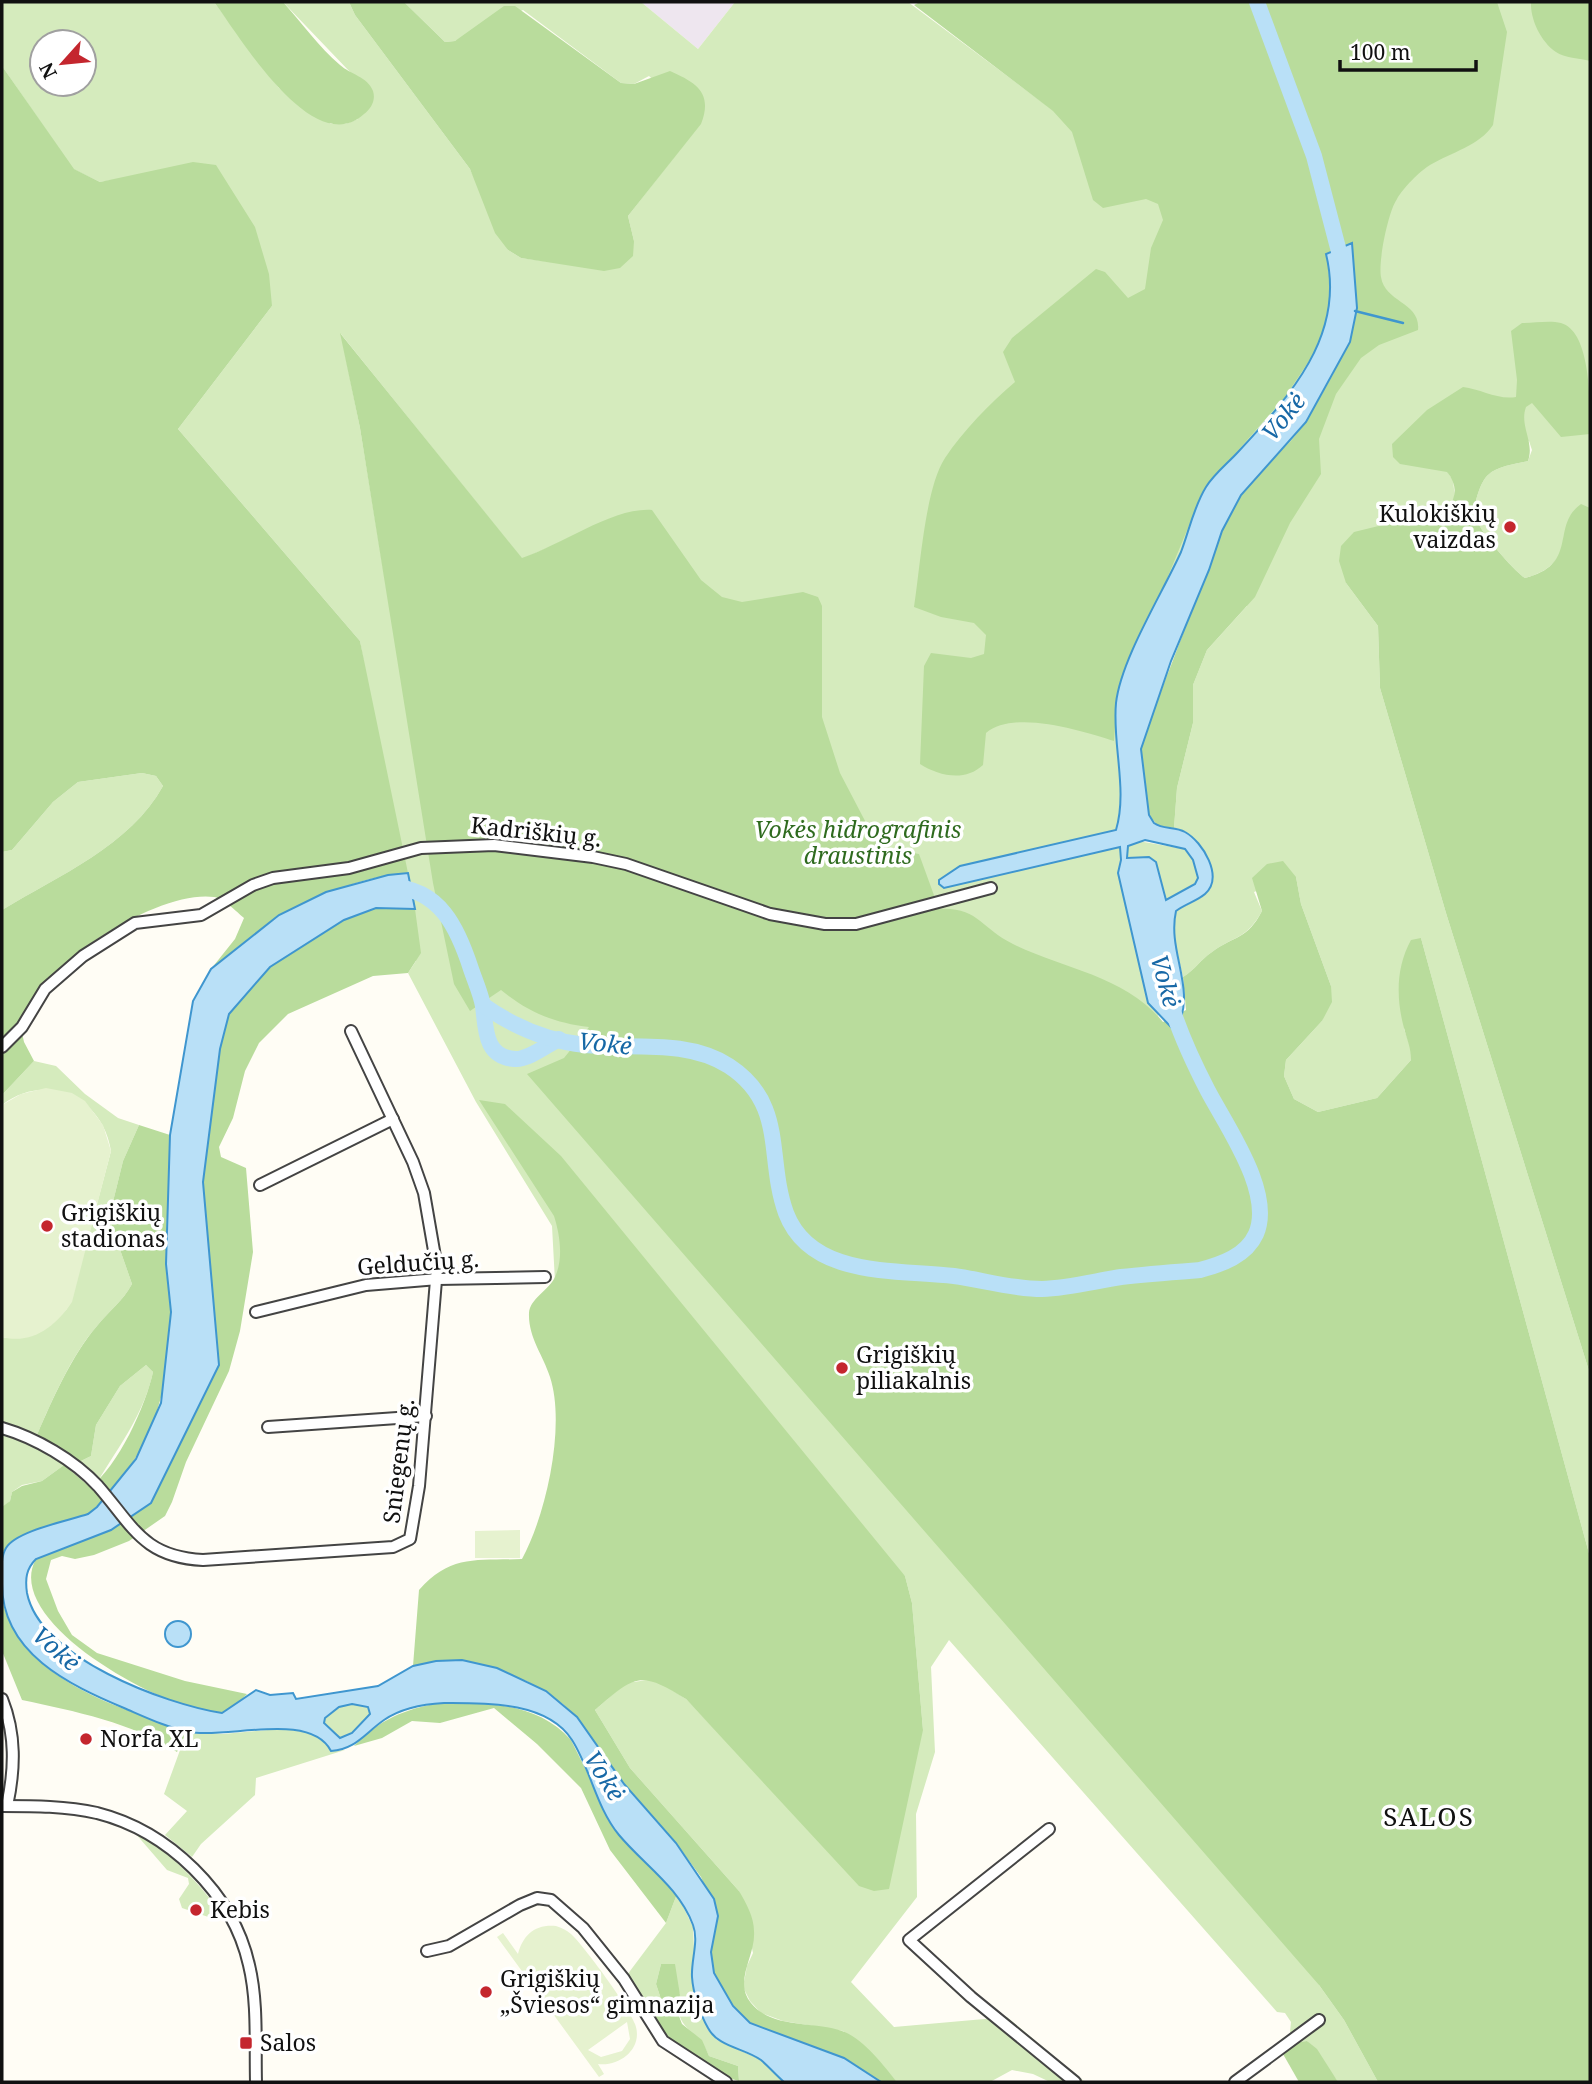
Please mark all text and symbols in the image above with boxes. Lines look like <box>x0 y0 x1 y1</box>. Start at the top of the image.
north arrow <box>28 28 98 98</box>
scale bar <box>1340 28 1476 72</box>
text: 100 m <box>1350 38 1411 66</box>
text: N <box>33 58 63 83</box>
water label: Vokė <box>1253 385 1313 447</box>
place label: Kulokiškių vaizdas <box>1379 497 1496 555</box>
marker: Kulokiškių vaizdas <box>1502 519 1518 535</box>
street label: Kadriškių g. <box>469 808 603 854</box>
park label: Vokės hidrografinis draustinis <box>754 813 962 871</box>
water label: Vokė <box>1144 950 1189 1011</box>
water label: Vokė <box>577 1023 634 1062</box>
place label: Grigiškių stadionas <box>61 1196 165 1254</box>
marker: Grigiškių stadionas <box>39 1218 55 1234</box>
street label: Geldučių g. <box>356 1242 480 1282</box>
place label: Grigiškių piliakalnis <box>856 1338 971 1396</box>
marker: Grigiškių piliakalnis <box>834 1360 850 1376</box>
street label: Sniegenų g. <box>374 1397 422 1525</box>
water label: Vokė <box>26 1618 88 1678</box>
place label: Norfa XL <box>100 1722 199 1754</box>
marker: Norfa XL <box>78 1731 94 1747</box>
water label: Vokė <box>577 1744 634 1807</box>
district label: SALOS <box>1383 1798 1475 1834</box>
place label: Kebis <box>210 1893 270 1925</box>
marker: Kebis <box>188 1902 204 1918</box>
place label: Grigiškių „Šviesos“ gimnazija <box>500 1962 714 2020</box>
marker: Grigiškių „Šviesos“ gimnazija <box>478 1984 494 2000</box>
place label: Salos <box>260 2026 316 2058</box>
marker: Salos <box>238 2035 254 2051</box>

